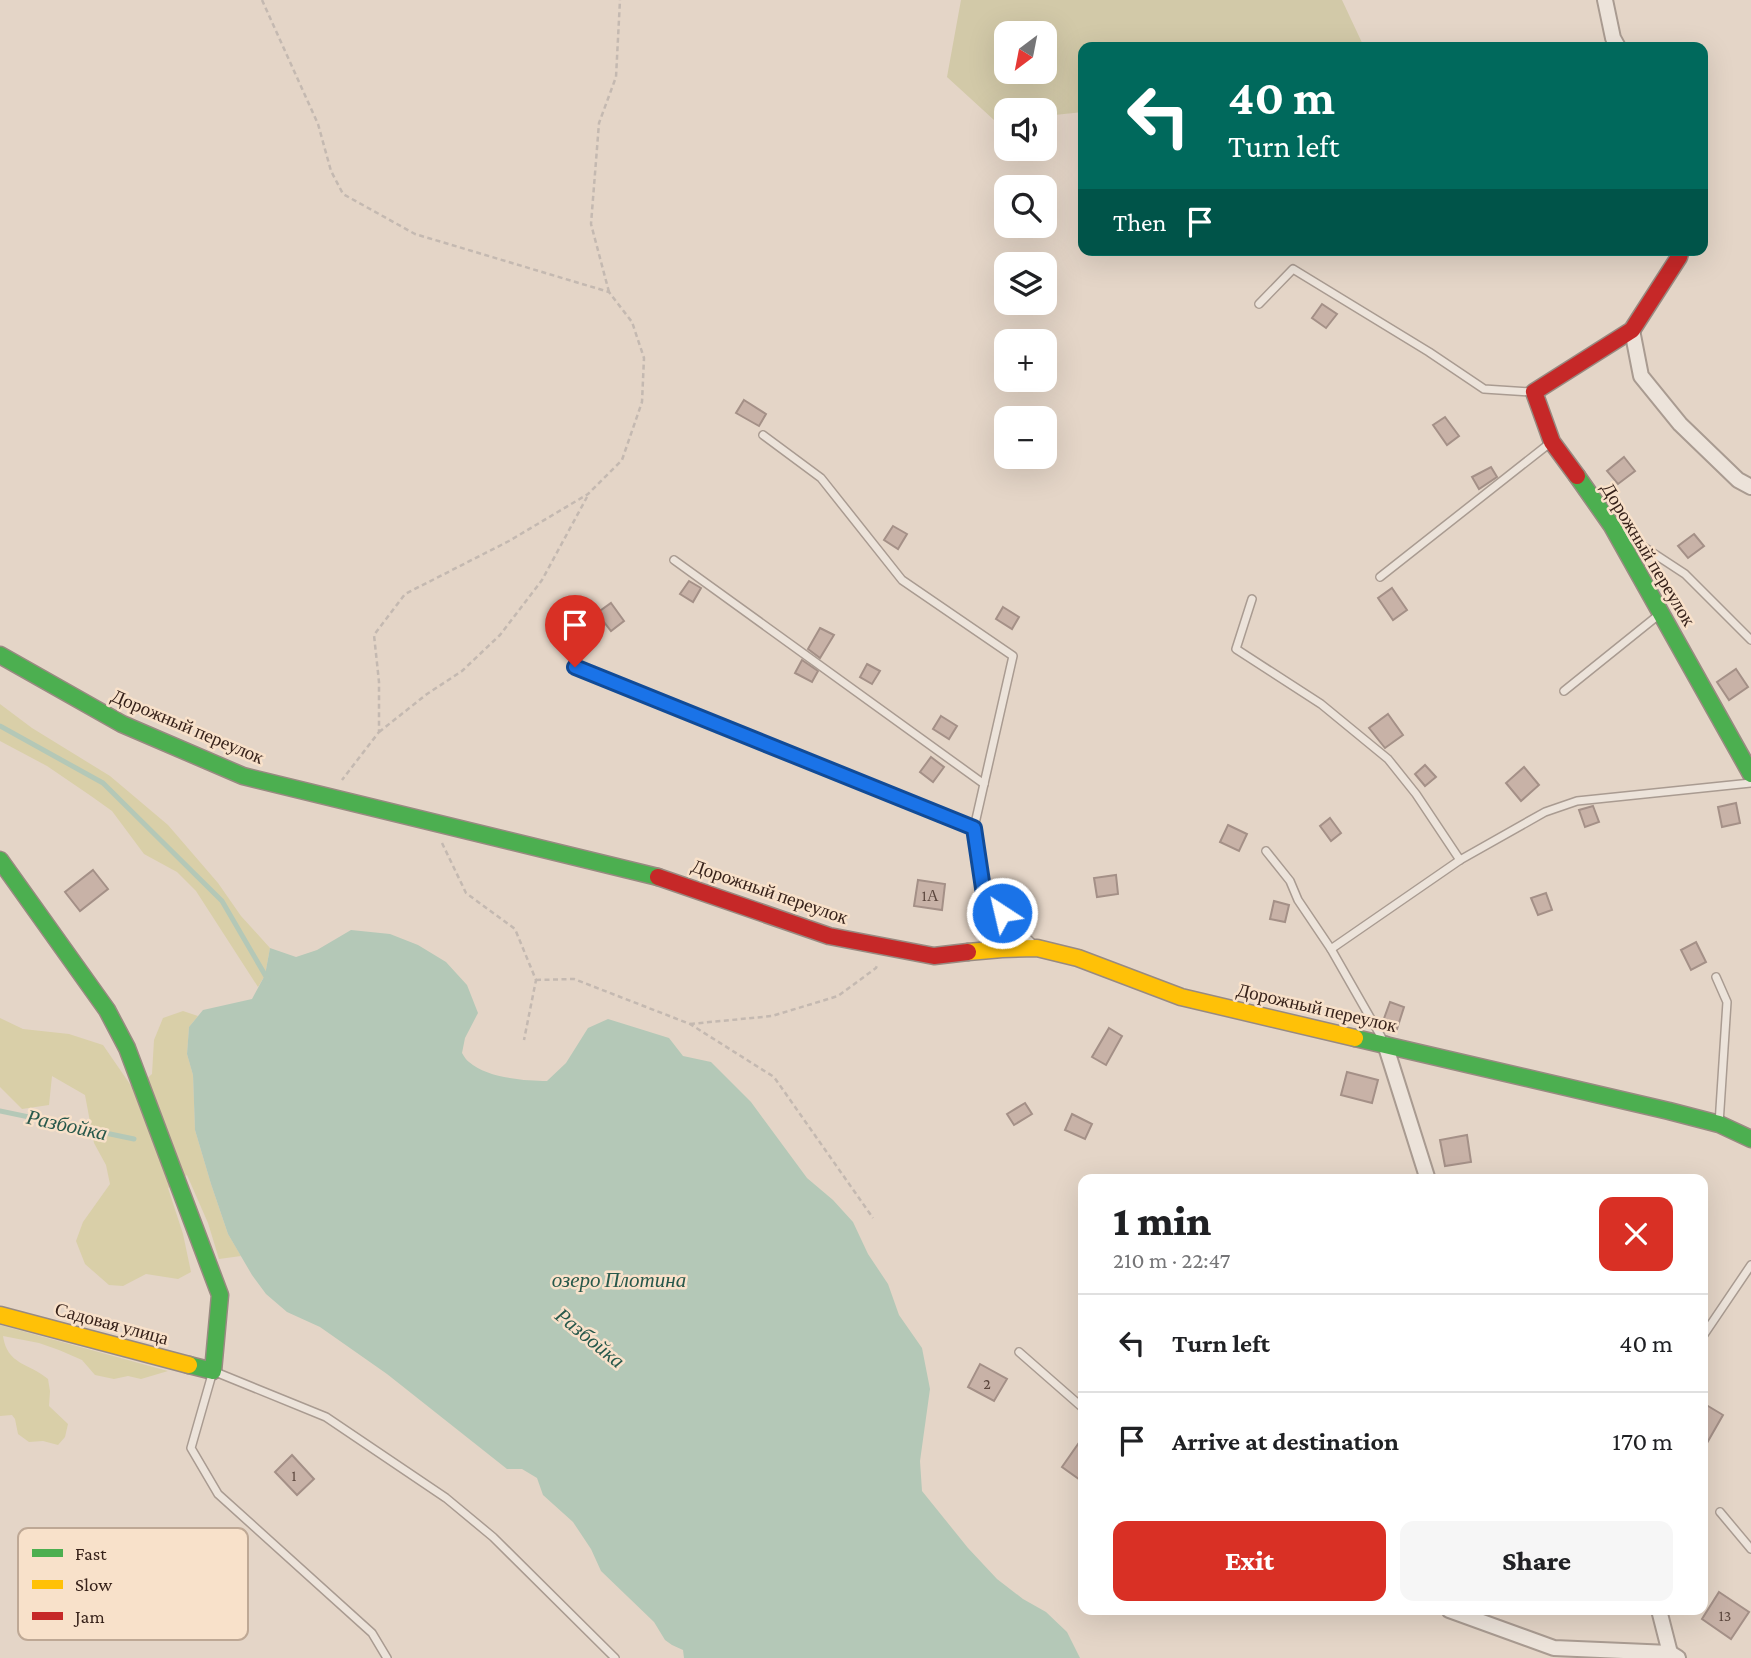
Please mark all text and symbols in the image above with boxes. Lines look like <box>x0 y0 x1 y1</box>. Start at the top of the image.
north arrow <box>994 21 1057 84</box>
map controls <box>994 21 1057 469</box>
icon: left <box>1113 70 1204 161</box>
text: 40 m <box>1228 70 1335 125</box>
button: sound <box>994 98 1057 161</box>
text: Turn left <box>1228 128 1339 164</box>
button: search <box>994 175 1057 238</box>
icon: arrive <box>1181 203 1219 241</box>
text: Then <box>1113 208 1167 237</box>
button: layers <box>994 252 1057 315</box>
button: + <box>994 329 1057 392</box>
button: − <box>994 406 1057 469</box>
street label: Дорожный переулок <box>1597 479 1700 630</box>
pin <box>545 595 605 667</box>
icon: arrive <box>556 606 594 644</box>
street label: Дорожный переулок <box>108 685 268 768</box>
street label: Дорожный переулок <box>689 855 851 928</box>
position arrow <box>965 876 1039 950</box>
house number: 1А <box>922 887 939 904</box>
street label: Дорожный переулок <box>1235 979 1400 1036</box>
water label: Разбойка <box>24 1105 110 1145</box>
text: 1 min <box>1113 1197 1211 1244</box>
button: close <box>1599 1197 1673 1271</box>
text: 210 m · 22:47 <box>1113 1247 1230 1273</box>
water label: озеро Плотина <box>552 1268 686 1292</box>
street label: Садовая улица <box>53 1298 171 1349</box>
water label: Разбойка <box>550 1302 629 1373</box>
icon: left <box>1113 1324 1151 1362</box>
text: Turn left <box>1172 1329 1270 1358</box>
text: 40 m <box>1619 1329 1673 1358</box>
house number: 2 <box>983 1375 991 1392</box>
icon: arrive <box>1113 1422 1151 1460</box>
text: Arrive at destination <box>1172 1427 1399 1456</box>
text: 170 m <box>1612 1427 1673 1456</box>
house number: 1 <box>291 1467 297 1484</box>
button: Exit <box>1113 1521 1386 1601</box>
button: Share <box>1400 1521 1673 1601</box>
legend <box>18 1528 248 1640</box>
text: Fast <box>75 1543 107 1564</box>
text: Slow <box>75 1574 112 1595</box>
text: Jam <box>73 1606 105 1627</box>
house number: 13 <box>1719 1607 1731 1624</box>

